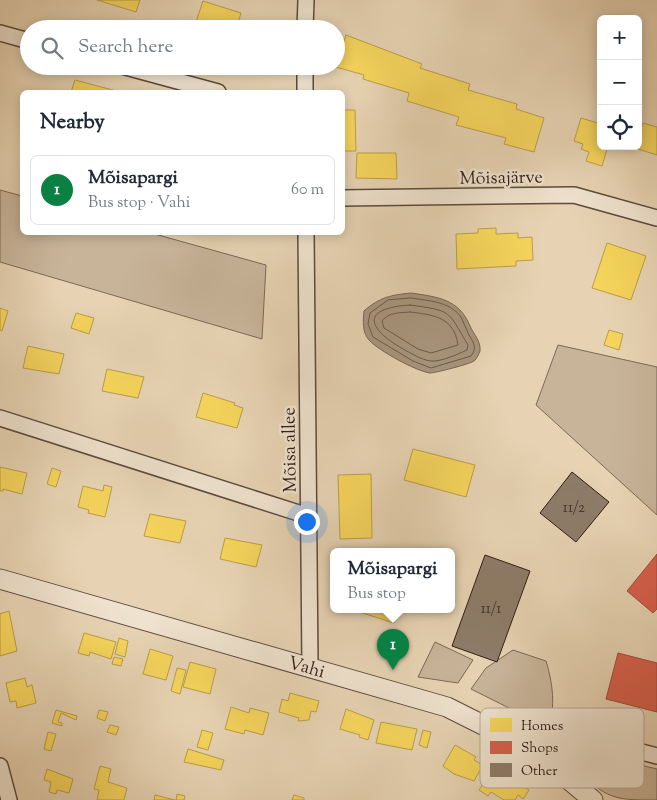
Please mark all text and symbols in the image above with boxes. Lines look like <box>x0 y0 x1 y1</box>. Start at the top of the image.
map controls <box>597 15 642 150</box>
button: + <box>597 15 642 60</box>
search box <box>20 20 345 75</box>
icon: search <box>38 34 66 62</box>
text: Search here <box>78 34 173 61</box>
button: − <box>597 60 642 105</box>
button: locate <box>597 105 642 150</box>
text: Nearby <box>40 108 105 138</box>
text: Mõisapargi <box>88 165 178 192</box>
street label: Mõisajärve <box>459 165 543 193</box>
text: 1 <box>54 179 60 202</box>
text: 60 m <box>291 179 324 202</box>
text: Bus stop · Vahi <box>88 192 190 215</box>
street label: Mõisa allee <box>277 407 305 493</box>
house number: 11/2 <box>563 498 585 519</box>
your location <box>294 509 320 535</box>
popup <box>330 548 455 613</box>
text: Mõisapargi <box>348 556 437 583</box>
text: Bus stop <box>348 583 406 606</box>
house number: 11/1 <box>481 599 501 620</box>
pin: 1 <box>377 629 409 670</box>
street label: Vahi <box>285 651 328 686</box>
legend <box>480 708 644 788</box>
text: Homes <box>521 717 563 737</box>
text: Shops <box>521 739 558 759</box>
text: Other <box>521 762 558 782</box>

